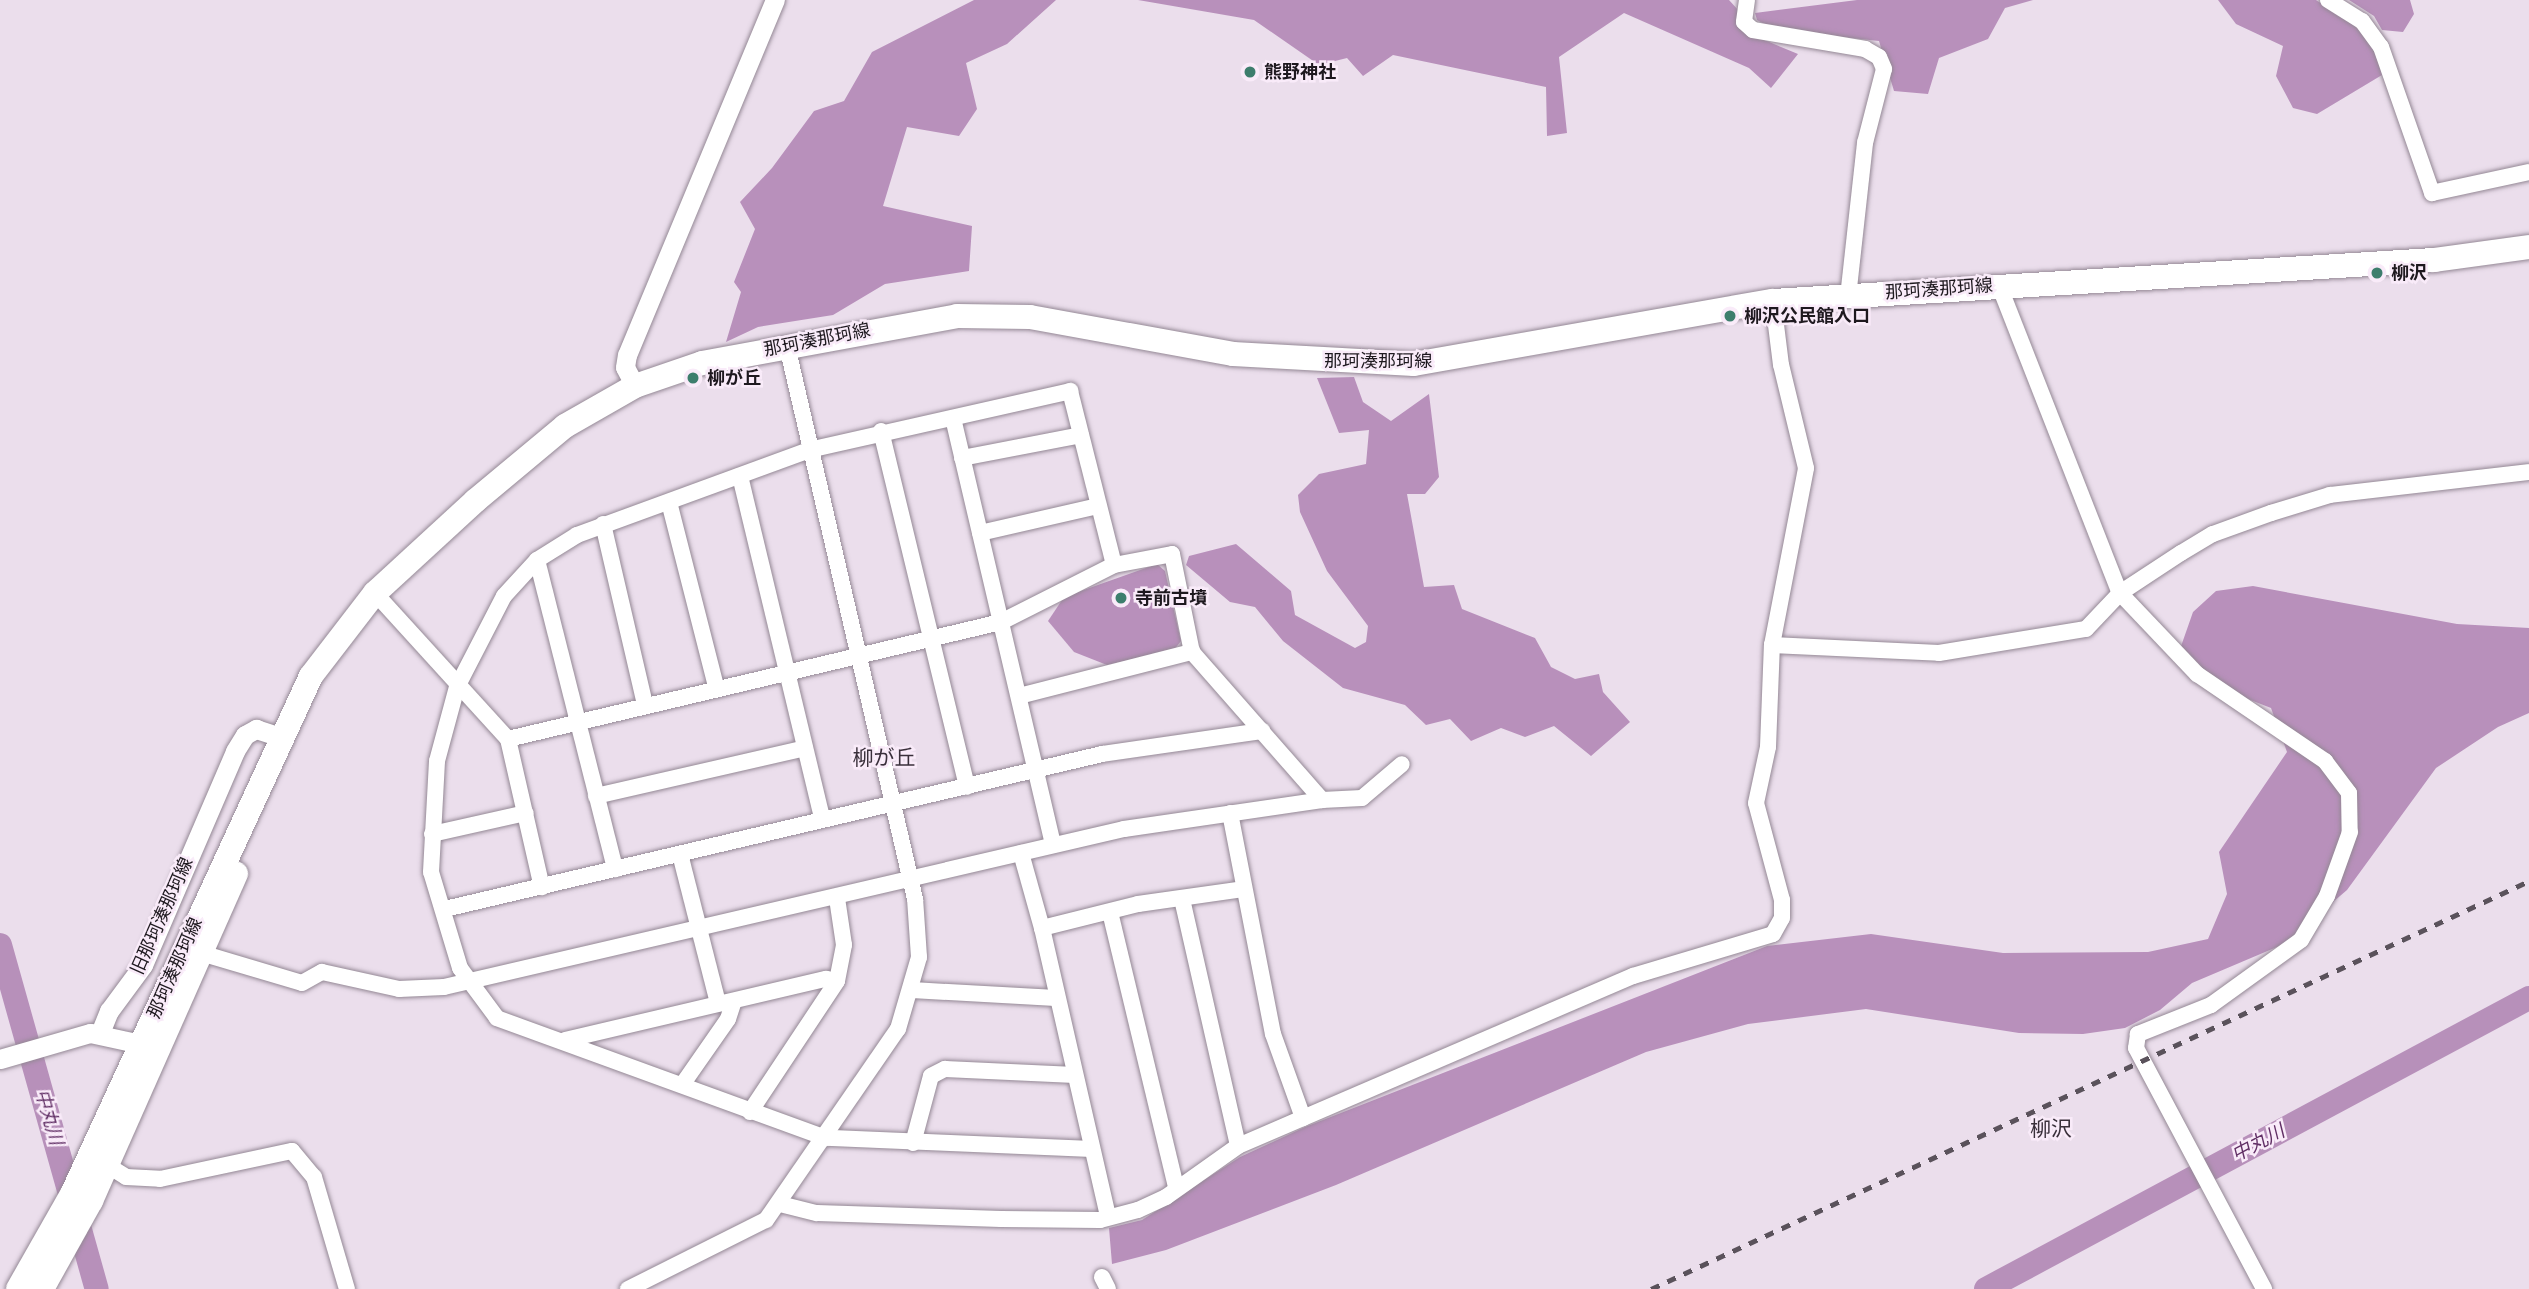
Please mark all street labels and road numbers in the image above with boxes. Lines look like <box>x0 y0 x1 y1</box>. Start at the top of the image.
street label: 那珂湊那珂線 <box>1884 274 1994 304</box>
street label: 那珂湊那珂線 <box>762 319 872 361</box>
street label: 那珂湊那珂線 <box>1324 350 1432 372</box>
street label: 旧那珂湊那珂線 <box>127 854 197 978</box>
street label: 那珂湊那珂線 <box>143 914 207 1022</box>

